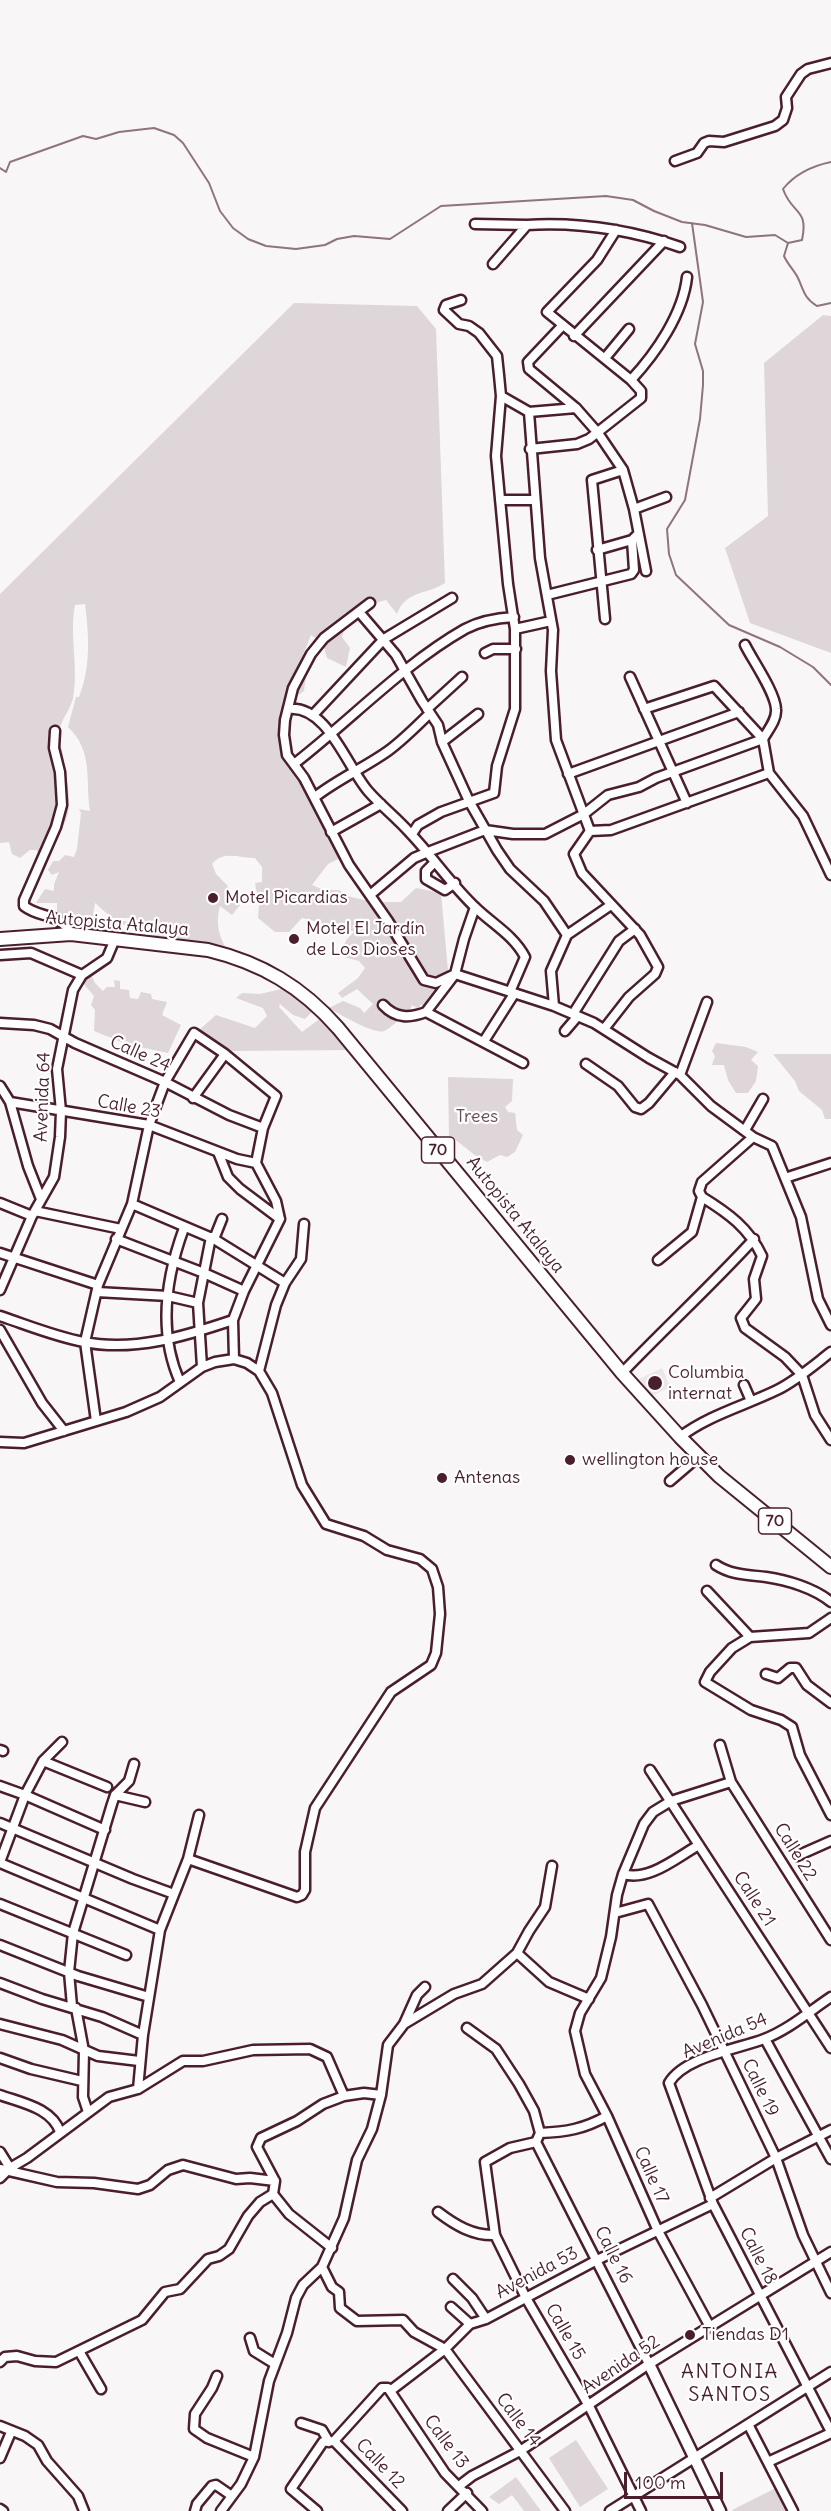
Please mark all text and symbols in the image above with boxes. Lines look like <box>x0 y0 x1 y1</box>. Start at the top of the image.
place label: Motel Picardias <box>225 887 348 909</box>
marker: Motel Picardias <box>206 891 220 905</box>
street label: Autopista Atalaya <box>44 907 190 941</box>
place label: Motel El Jardín de Los Dioses <box>306 918 425 960</box>
marker: Motel El Jardín de Los Dioses <box>287 932 301 946</box>
street label: Calle 24 <box>106 1031 174 1077</box>
street label: Avenida 64 <box>31 1052 55 1142</box>
street label: Calle 23 <box>96 1091 162 1123</box>
park label: Trees <box>456 1106 498 1128</box>
road number: 70 <box>422 1137 454 1163</box>
street label: Autopista Atalaya <box>461 1152 569 1278</box>
place label: Columbia internat <box>668 1362 744 1404</box>
marker: Columbia internat <box>646 1374 664 1392</box>
place label: wellington house <box>582 1449 718 1471</box>
marker: wellington house <box>563 1453 577 1467</box>
place label: Antenas <box>454 1467 520 1489</box>
marker: Antenas <box>435 1471 449 1485</box>
road number: 70 <box>758 1508 792 1534</box>
street label: Calle 22 <box>769 1819 821 1885</box>
street label: Calle 21 <box>728 1868 780 1930</box>
street label: Avenida 54 <box>679 2008 771 2064</box>
street label: Calle 19 <box>737 2056 783 2120</box>
street label: Calle 17 <box>629 2143 673 2207</box>
street label: Calle 16 <box>589 2223 637 2287</box>
street label: Calle 18 <box>734 2224 782 2288</box>
street label: Avenida 53 <box>492 2242 582 2304</box>
street label: Calle 15 <box>540 2300 590 2364</box>
place label: Tiendas D1 <box>702 2324 789 2346</box>
marker: Tiendas D1 <box>683 2328 697 2342</box>
street label: Avenida 52 <box>578 2331 664 2399</box>
district label: ANTONIA SANTOS <box>681 2360 779 2407</box>
street label: Calle 14 <box>491 2389 545 2451</box>
street label: Calle 13 <box>419 2411 473 2473</box>
street label: Calle 12 <box>351 2435 409 2493</box>
scale bar <box>627 2460 726 2498</box>
text: 100 m <box>635 2471 686 2494</box>

